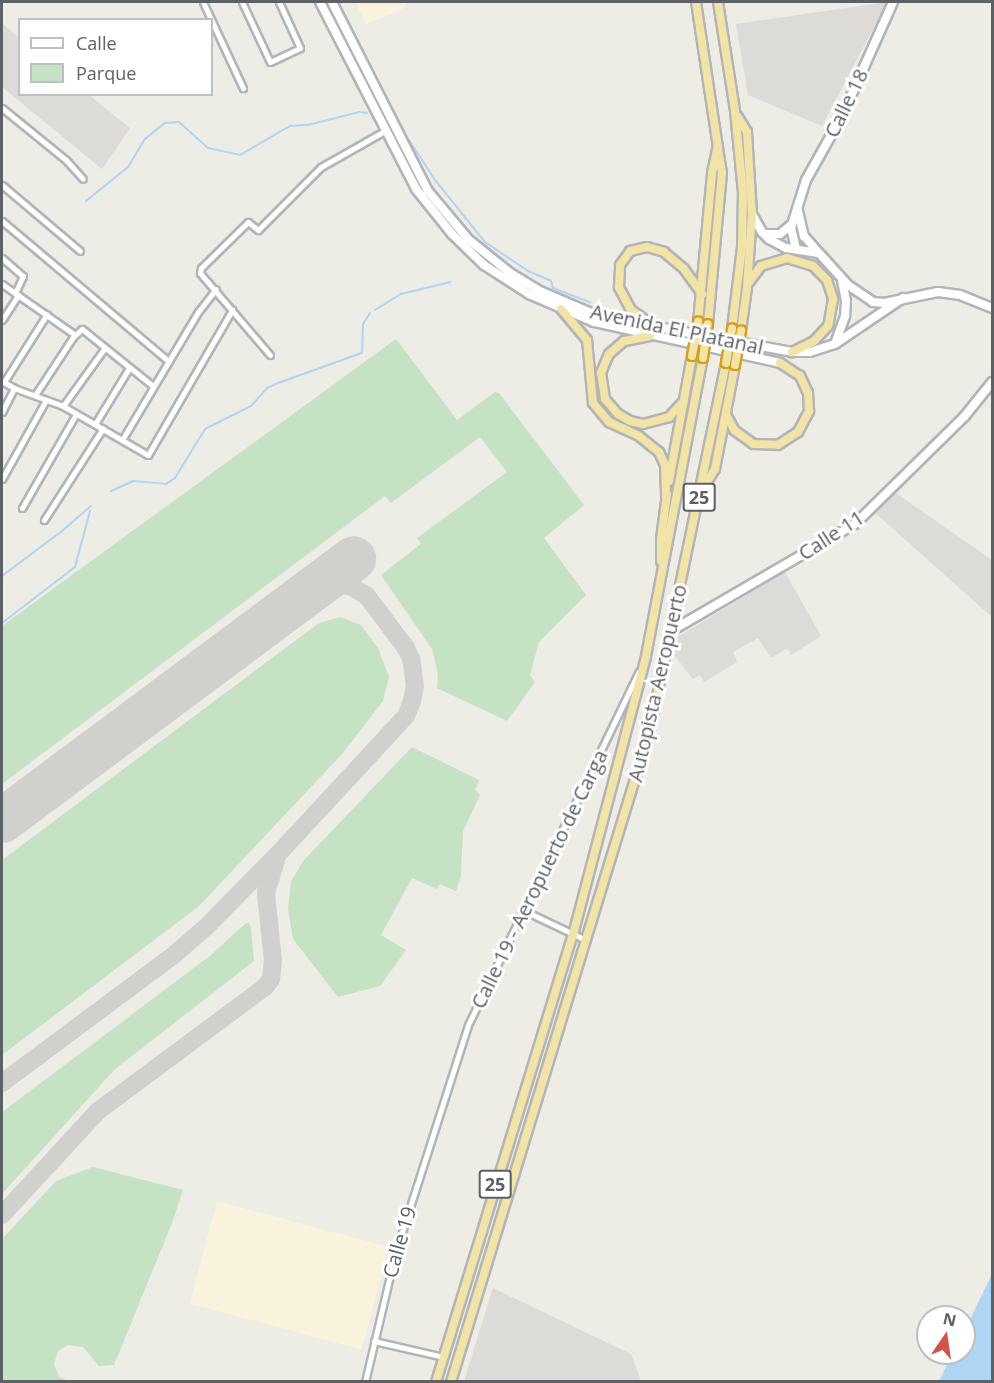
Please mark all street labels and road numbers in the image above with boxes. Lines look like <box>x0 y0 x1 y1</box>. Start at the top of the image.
street label: Calle 18 <box>819 65 873 141</box>
street label: Avenida El Platanal <box>588 299 766 359</box>
road number: 25 <box>682 482 716 512</box>
street label: Calle 11 <box>794 505 868 565</box>
street label: Autopista Aeropuerto <box>623 582 691 784</box>
street label: Calle 19 - Aeropuerto de Carga <box>466 746 612 1012</box>
road number: 25 <box>478 1169 512 1199</box>
street label: Calle 19 <box>377 1204 421 1280</box>

